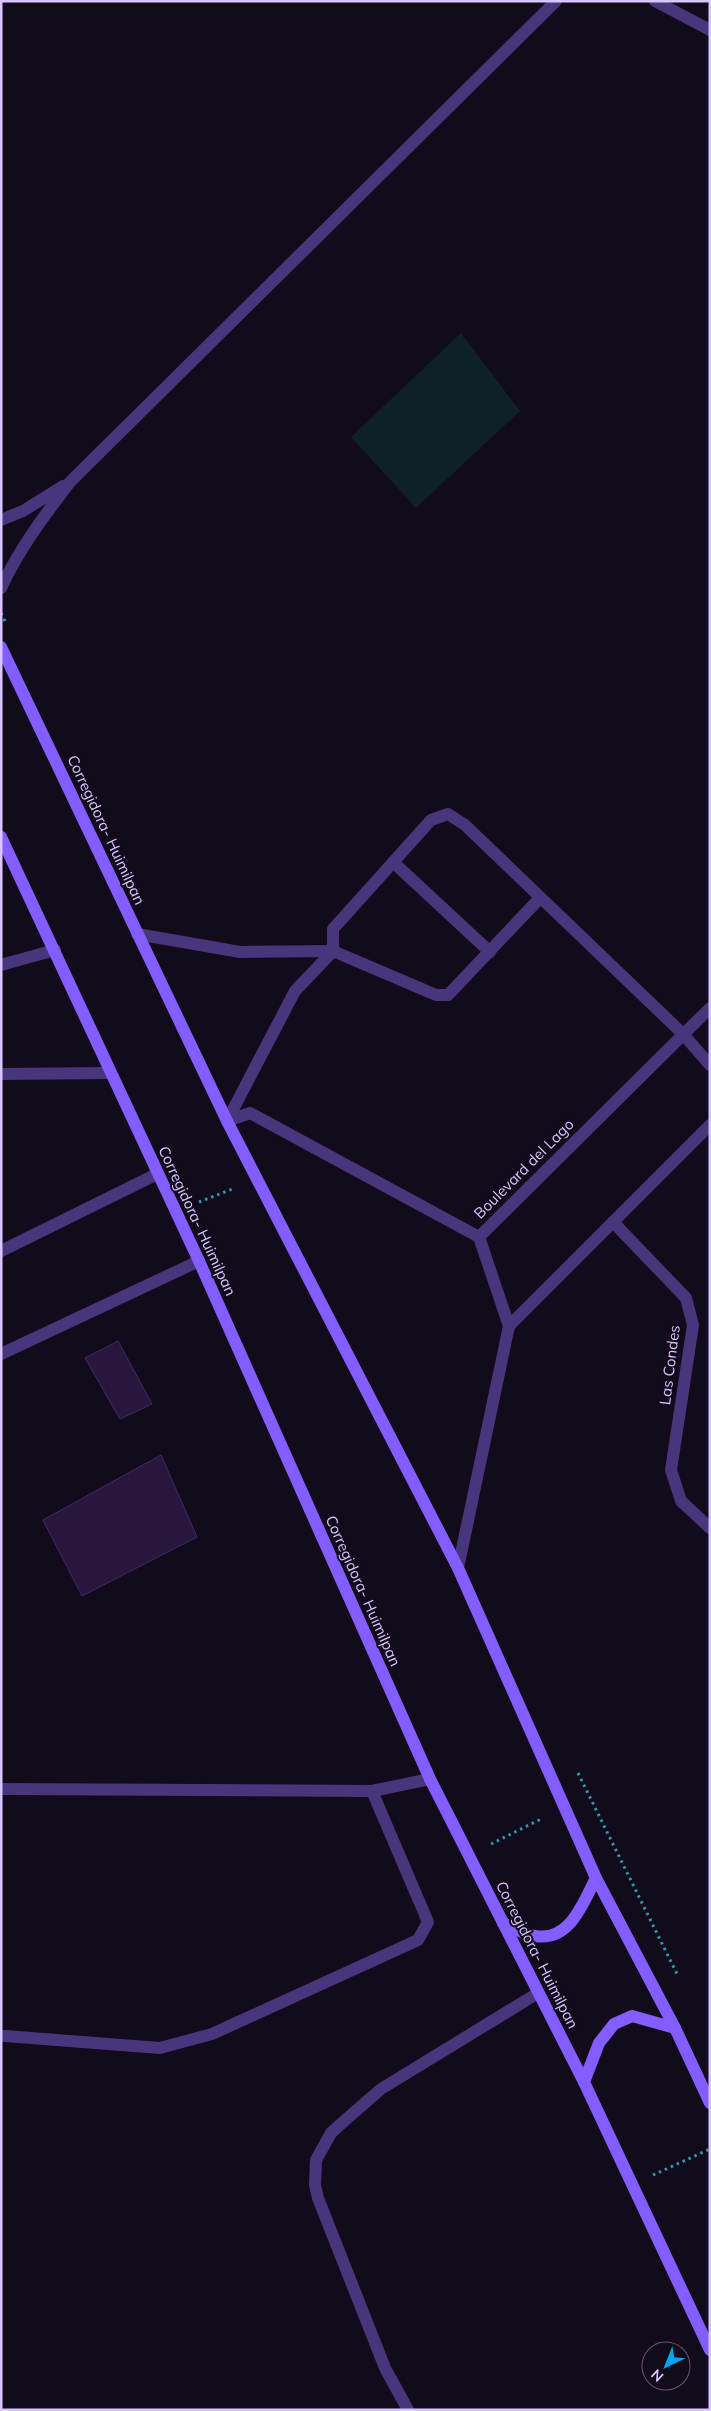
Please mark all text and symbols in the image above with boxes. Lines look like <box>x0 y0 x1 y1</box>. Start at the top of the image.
street label: Corregidora- Huimilpan <box>63 752 149 908</box>
street label: Boulevard del Lago <box>470 1115 578 1223</box>
street label: Corregidora- Huimilpan <box>154 1143 240 1299</box>
street label: Las Condes <box>655 1324 684 1406</box>
street label: Corregidora- Huimilpan <box>322 1512 405 1669</box>
street label: Corregidora- Huimilpan <box>492 1878 583 2032</box>
north arrow <box>641 2341 691 2391</box>
text: N <box>647 2365 667 2386</box>

